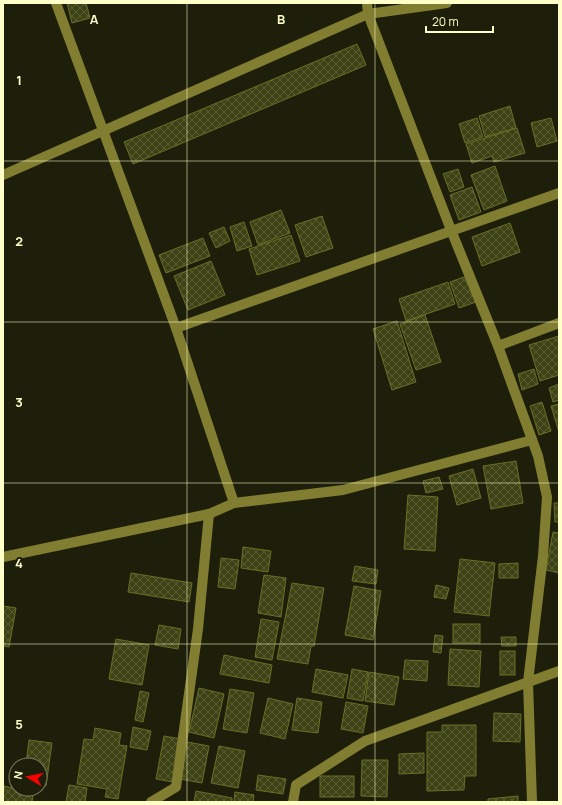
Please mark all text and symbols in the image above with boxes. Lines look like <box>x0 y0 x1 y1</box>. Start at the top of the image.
scale bar <box>426 8 493 34</box>
text: A <box>90 10 99 28</box>
text: B <box>277 10 285 28</box>
text: 20 m <box>432 13 459 30</box>
text: 1 <box>16 71 22 89</box>
text: 2 <box>15 232 23 250</box>
text: 3 <box>15 393 23 411</box>
text: 4 <box>15 554 23 572</box>
text: 5 <box>15 715 23 733</box>
north arrow <box>8 757 48 797</box>
text: N <box>10 770 26 780</box>

